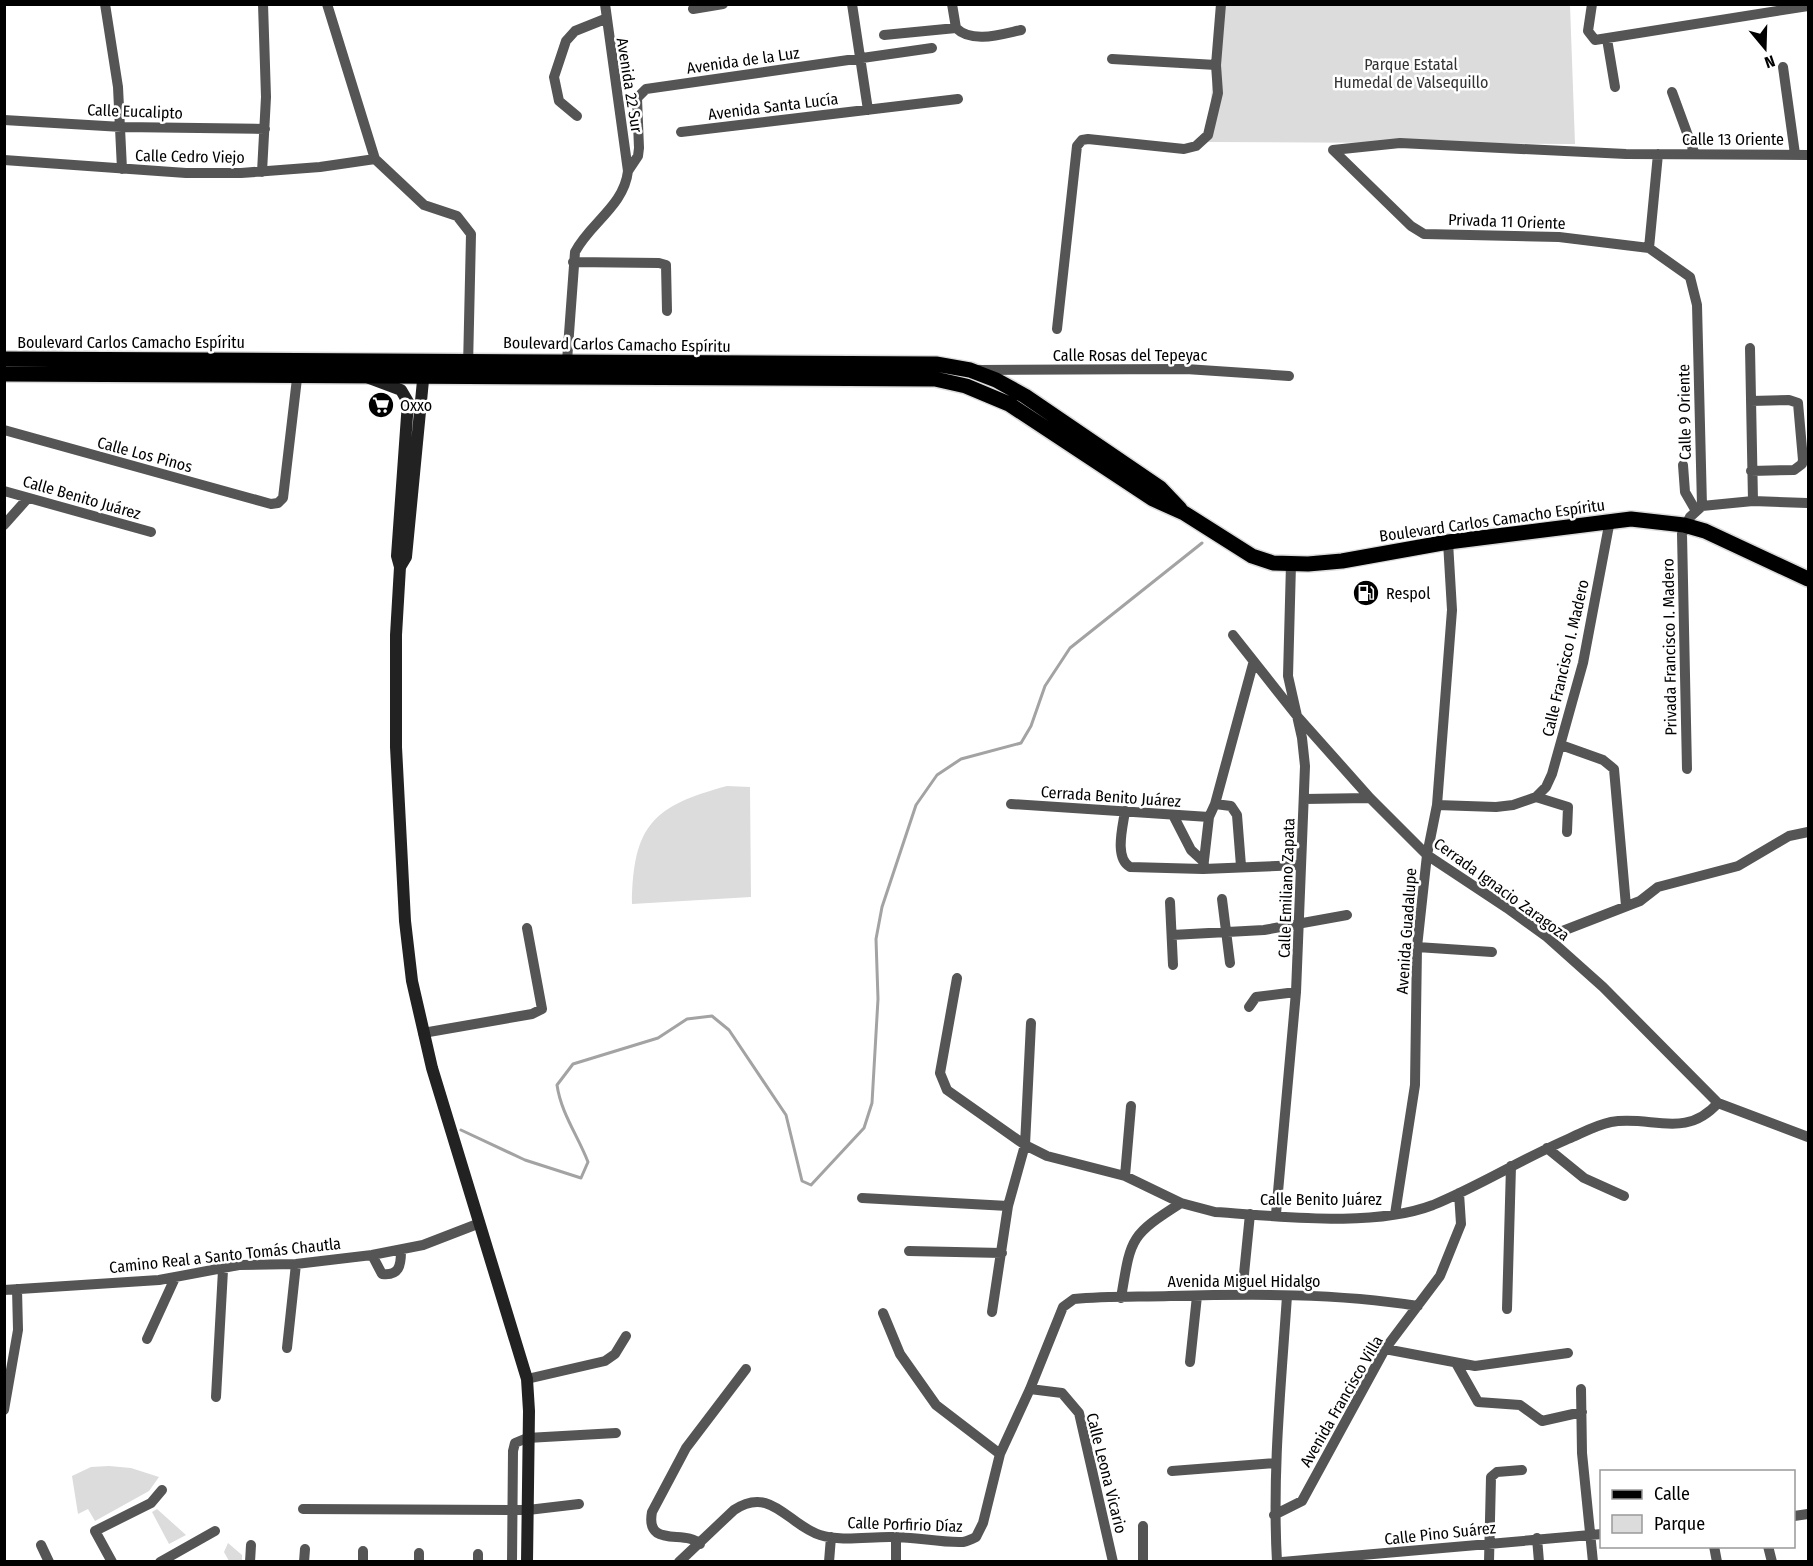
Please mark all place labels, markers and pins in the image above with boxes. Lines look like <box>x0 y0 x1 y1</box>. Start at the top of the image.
supermarket icon: Oxxo <box>366 390 396 420</box>
place label: Oxxo <box>400 396 432 415</box>
fuel station icon: Respol <box>1351 578 1381 608</box>
place label: Respol <box>1386 584 1430 603</box>

